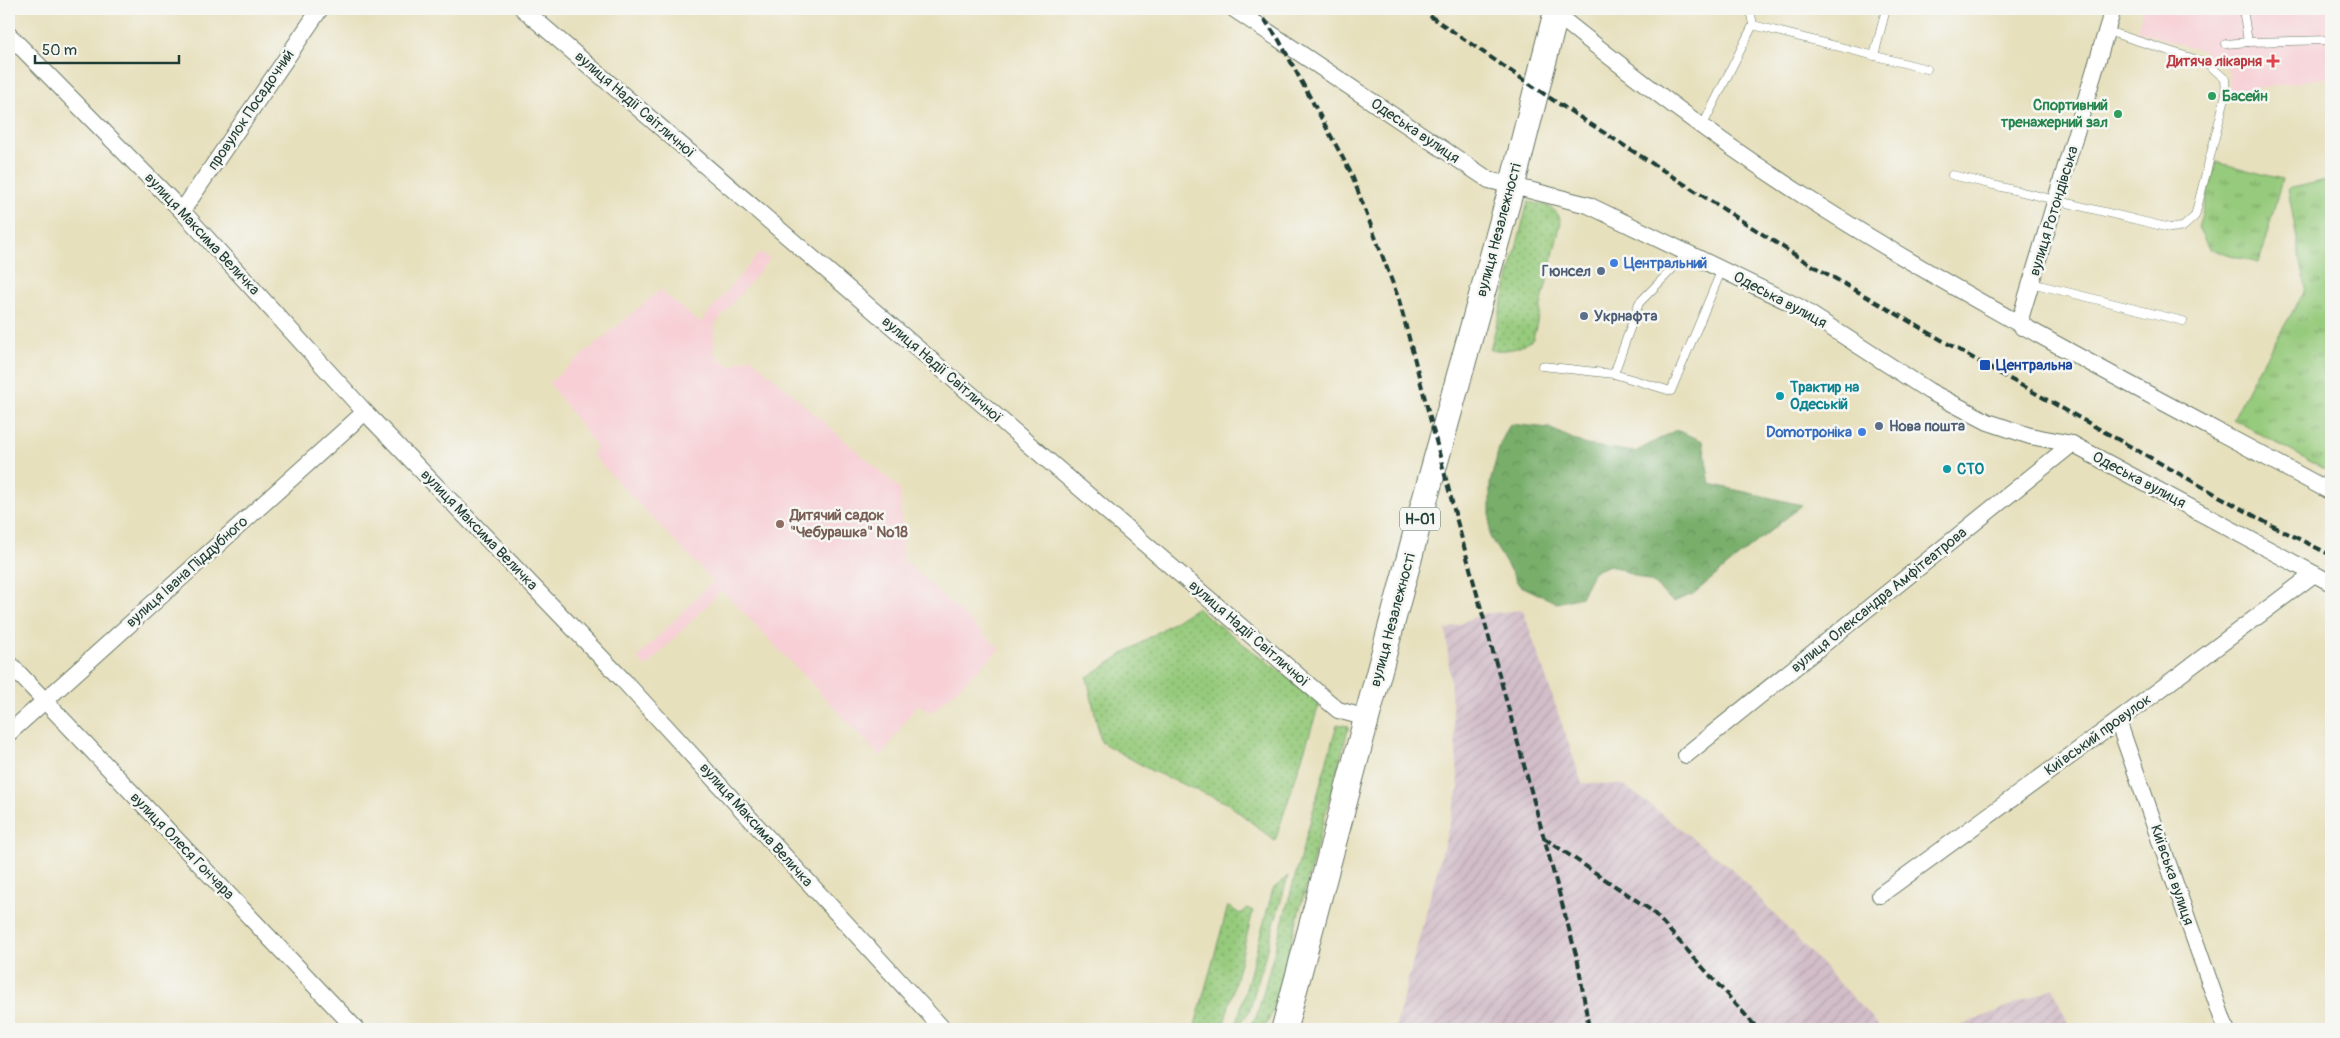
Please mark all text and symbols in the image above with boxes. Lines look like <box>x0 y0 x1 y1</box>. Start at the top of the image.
scale bar <box>35 32 179 64</box>
text: 50 m <box>42 41 77 60</box>
street label: провулок Посадочний <box>204 46 298 174</box>
street label: вулиця Надії Світличної <box>571 47 699 163</box>
place label: Дитяча лікарня <box>2166 52 2262 71</box>
marker: Дитяча лікарня <box>2266 54 2280 68</box>
place label: Басейн <box>2222 87 2268 106</box>
marker: Басейн <box>2206 90 2218 102</box>
street label: Одеська вулиця <box>1367 94 1463 168</box>
place label: Спортивний тренажерний зал <box>2001 96 2108 132</box>
marker: Спортивний тренажерний зал <box>2112 108 2124 120</box>
street label: вулиця Ротондівська <box>2025 144 2083 278</box>
street label: вулиця Незалежності <box>1472 161 1526 299</box>
street label: вулиця Максима Величка <box>140 169 264 299</box>
place label: Центральний <box>1624 254 1707 273</box>
marker: Центральний <box>1608 257 1620 269</box>
place label: Гюнсел <box>1542 262 1591 281</box>
marker: Гюнсел <box>1595 265 1607 277</box>
street label: Одеська вулиця <box>1730 267 1830 333</box>
place label: Укрнафта <box>1594 307 1657 326</box>
marker: Укрнафта <box>1578 310 1590 322</box>
street label: вулиця Надії Світличної <box>878 312 1006 428</box>
place label: Центральна <box>1996 356 2072 375</box>
marker: Центральна <box>1978 358 1992 372</box>
place label: Трактир на Одеській <box>1789 378 1859 414</box>
marker: Трактир на Одеській <box>1774 390 1786 402</box>
place label: Нова пошта <box>1889 417 1965 436</box>
marker: Нова пошта <box>1873 420 1885 432</box>
place label: Domoтроніка <box>1766 423 1852 442</box>
marker: Domoтроніка <box>1856 426 1868 438</box>
street label: Одеська вулиця <box>2089 447 2189 513</box>
place label: СТО <box>1957 460 1985 479</box>
marker: СТО <box>1941 463 1953 475</box>
street label: вулиця Максима Величка <box>416 466 542 594</box>
place label: Дитячий садок "Чебурашка" №18 <box>789 506 908 542</box>
road number: Н-01 <box>1400 508 1440 530</box>
street label: вулиця Івана Піддубного <box>122 512 252 632</box>
marker: Дитячий садок "Чебурашка" №18 <box>774 518 786 530</box>
street label: вулиця Олександра Амфітеатрова <box>1787 523 1971 677</box>
street label: вулиця Незалежності <box>1366 551 1420 689</box>
street label: вулиця Надії Світличної <box>1185 576 1313 692</box>
street label: Київський провулок <box>2041 690 2155 780</box>
street label: вулиця Максима Величка <box>695 759 817 891</box>
street label: вулиця Олеся Гончара <box>126 788 238 904</box>
street label: Київська вулиця <box>2146 822 2198 928</box>

